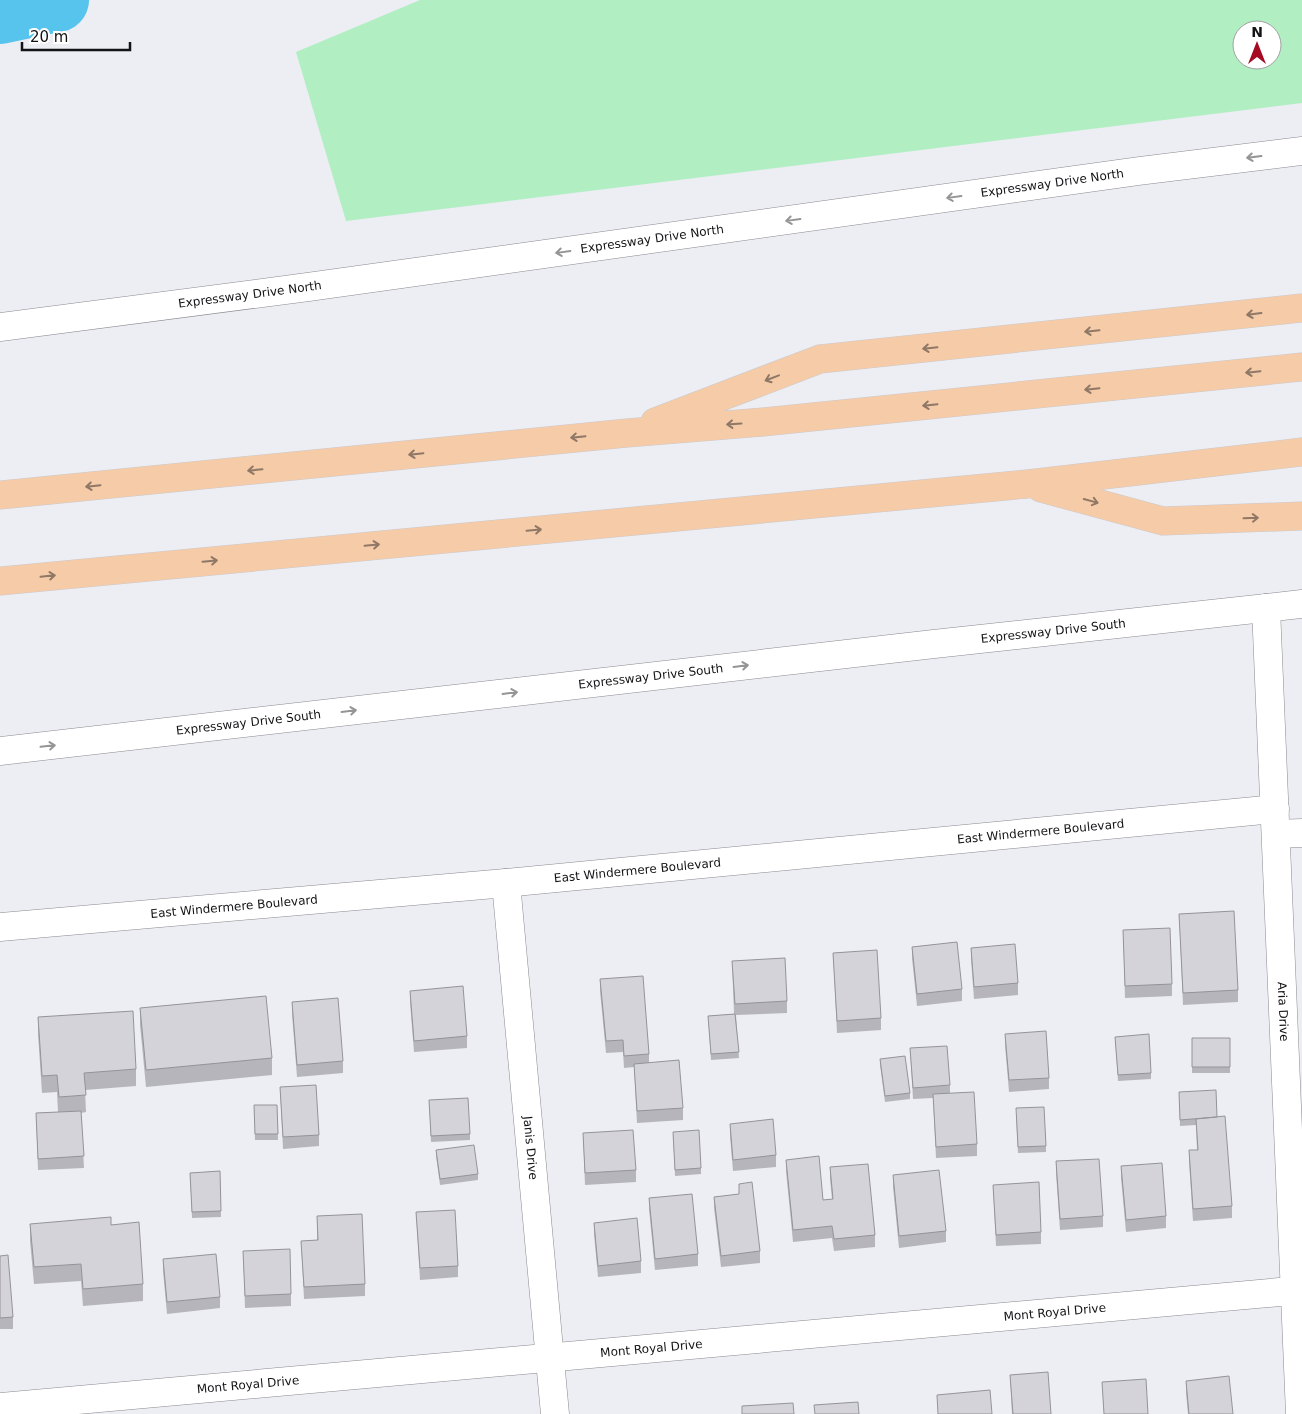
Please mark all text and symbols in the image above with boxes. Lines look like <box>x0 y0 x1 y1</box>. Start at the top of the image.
scale bar <box>22 20 130 52</box>
north arrow <box>1232 20 1282 70</box>
text: N <box>1251 24 1263 40</box>
text: 20 m <box>30 28 68 46</box>
one-way arrow <box>1246 152 1262 162</box>
street label: Expressway Drive North <box>980 166 1125 200</box>
one-way arrow <box>946 192 962 202</box>
one-way arrow <box>785 215 801 225</box>
street label: Expressway Drive North <box>580 222 725 256</box>
one-way arrow <box>555 247 571 257</box>
street label: Expressway Drive North <box>177 278 323 311</box>
one-way arrow <box>1246 309 1262 319</box>
one-way arrow <box>1084 326 1100 336</box>
one-way arrow <box>923 343 939 353</box>
one-way arrow <box>1246 367 1262 377</box>
one-way arrow <box>765 373 780 383</box>
one-way arrow <box>1084 384 1100 394</box>
one-way arrow <box>922 400 938 410</box>
one-way arrow <box>726 420 742 429</box>
one-way arrow <box>570 433 586 442</box>
one-way arrow <box>409 449 425 459</box>
one-way arrow <box>247 465 263 475</box>
one-way arrow <box>85 481 101 491</box>
one-way arrow <box>1083 497 1099 507</box>
one-way arrow <box>1242 513 1259 523</box>
one-way arrow <box>526 525 542 535</box>
one-way arrow <box>364 541 380 550</box>
one-way arrow <box>202 556 218 565</box>
one-way arrow <box>40 571 56 581</box>
street label: Expressway Drive South <box>980 616 1126 646</box>
street label: Expressway Drive South <box>578 661 724 692</box>
one-way arrow <box>733 661 749 671</box>
one-way arrow <box>502 688 518 698</box>
one-way arrow <box>341 706 357 716</box>
street label: Expressway Drive South <box>175 707 322 738</box>
one-way arrow <box>40 741 56 751</box>
street label: East Windermere Boulevard <box>956 817 1125 847</box>
street label: East Windermere Boulevard <box>553 855 722 885</box>
street label: East Windermere Boulevard <box>150 892 318 921</box>
street label: Aria Drive <box>1275 982 1291 1042</box>
street label: Janis Drive <box>520 1114 540 1180</box>
street label: Mont Royal Drive <box>1003 1301 1107 1324</box>
street label: Mont Royal Drive <box>600 1337 703 1360</box>
street label: Mont Royal Drive <box>196 1373 300 1396</box>

